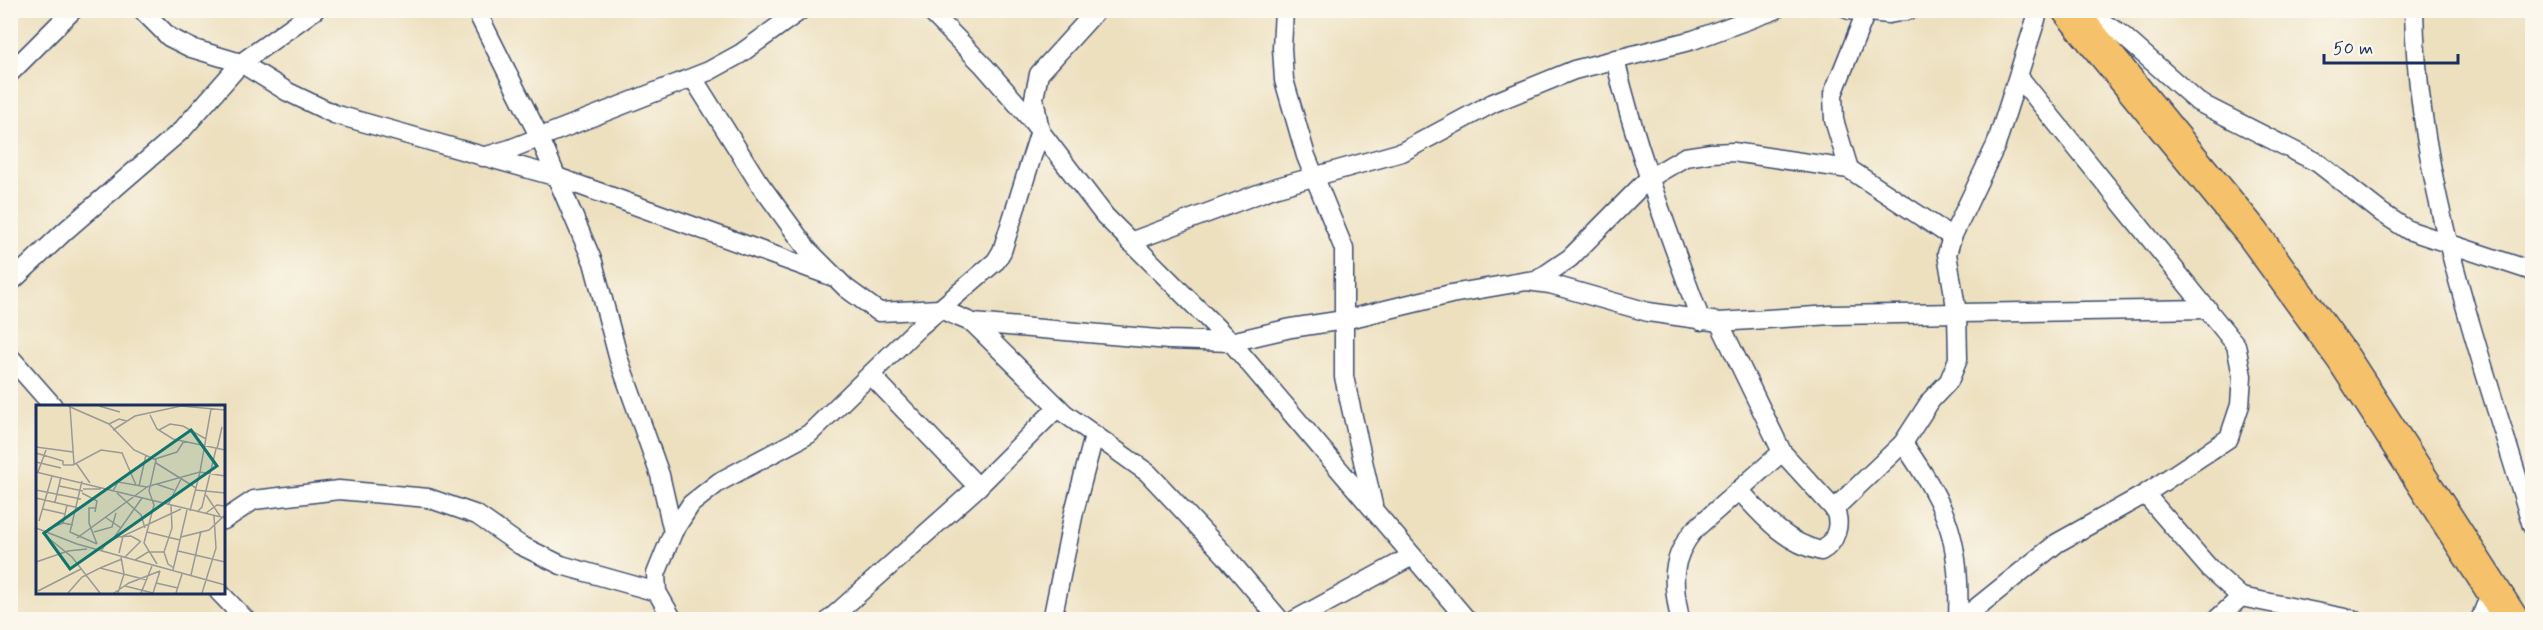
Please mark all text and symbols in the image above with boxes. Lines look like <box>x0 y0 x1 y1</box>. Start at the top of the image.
scale bar <box>2324 27 2458 65</box>
text: 50 m <box>2333 37 2373 61</box>
inset map <box>36 405 225 594</box>

